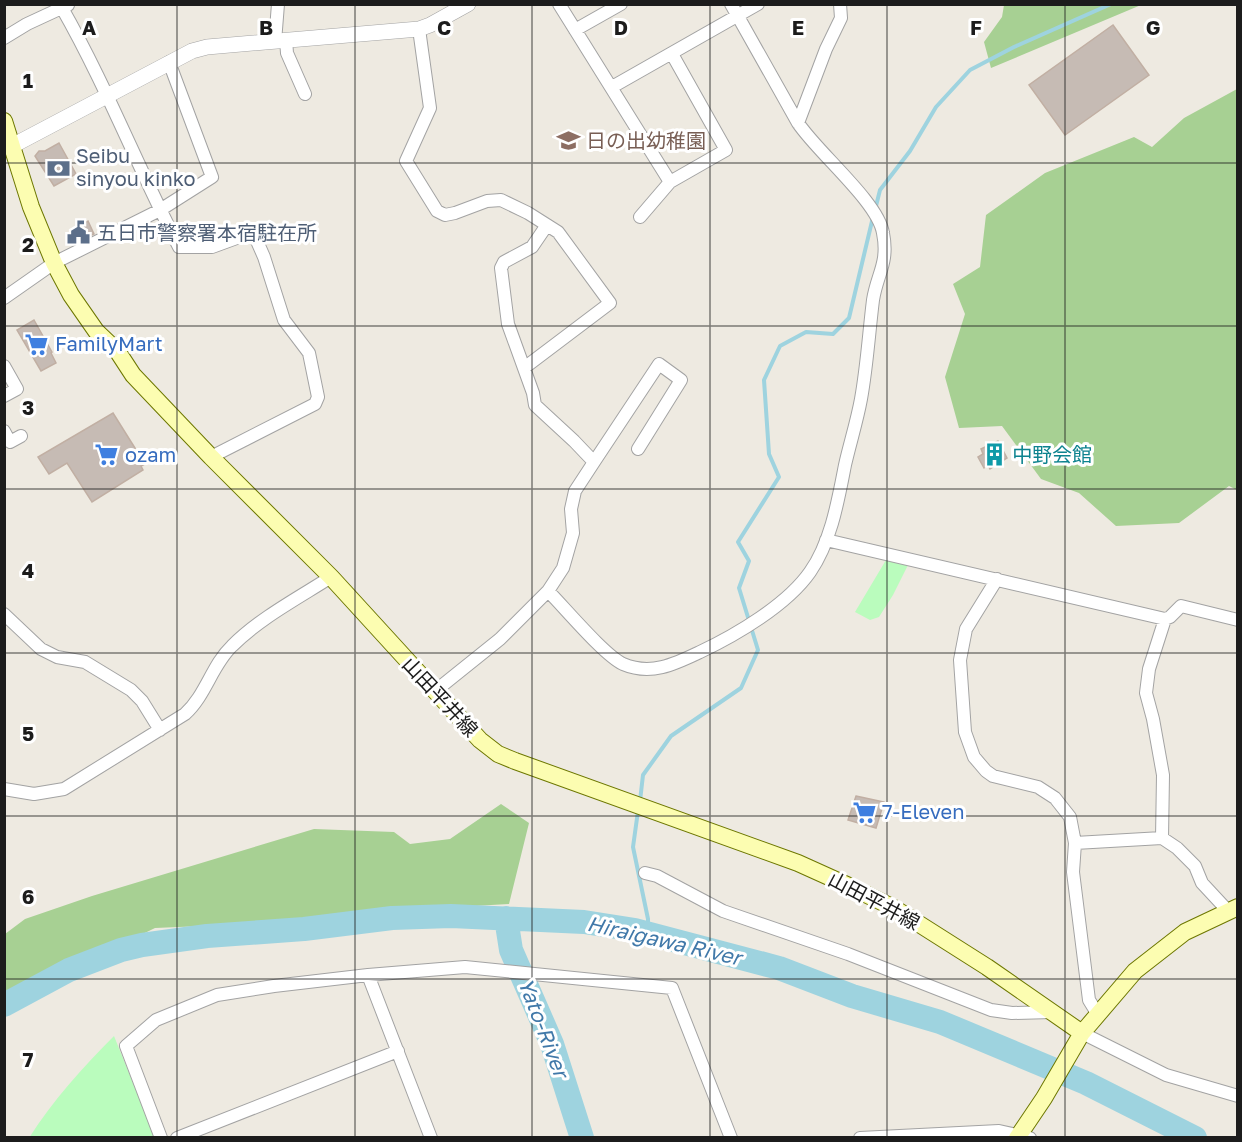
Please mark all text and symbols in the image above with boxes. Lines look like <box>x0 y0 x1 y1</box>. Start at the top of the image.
text: A <box>82 15 96 39</box>
text: B <box>259 15 273 39</box>
text: C <box>437 15 451 39</box>
text: D <box>614 15 628 39</box>
text: E <box>792 15 804 39</box>
text: F <box>970 15 982 39</box>
text: G <box>1146 15 1160 39</box>
text: 1 <box>23 68 33 92</box>
school or university icon: 日の出幼稚園 <box>555 128 581 154</box>
place label: 日の出幼稚園 <box>586 128 706 152</box>
place label: Seibu sinyou kinko <box>76 143 196 190</box>
bank icon: Seibu sinyou kinko <box>45 155 71 181</box>
public building icon: 五日市警察署本宿駐在所 <box>66 220 92 246</box>
place label: 五日市警察署本宿駐在所 <box>97 220 317 244</box>
text: 2 <box>22 232 34 256</box>
supermarket icon: FamilyMart <box>24 331 50 357</box>
place label: FamilyMart <box>55 331 163 355</box>
text: 3 <box>22 395 34 419</box>
supermarket icon: ozam <box>94 442 120 468</box>
place label: ozam <box>125 442 176 466</box>
building icon: 中野会館 <box>981 442 1007 468</box>
place label: 中野会館 <box>1012 442 1092 466</box>
text: 4 <box>22 558 34 582</box>
street label: 山田平井線 <box>398 652 484 741</box>
text: 5 <box>22 721 34 745</box>
supermarket icon: 7-Eleven <box>851 799 877 825</box>
place label: 7-Eleven <box>882 799 965 823</box>
street label: 山田平井線 <box>825 866 924 934</box>
text: 6 <box>22 884 34 908</box>
water label: Hiraigawa River <box>585 910 746 971</box>
water label: Yato-River <box>513 974 576 1083</box>
text: 7 <box>23 1047 34 1071</box>

